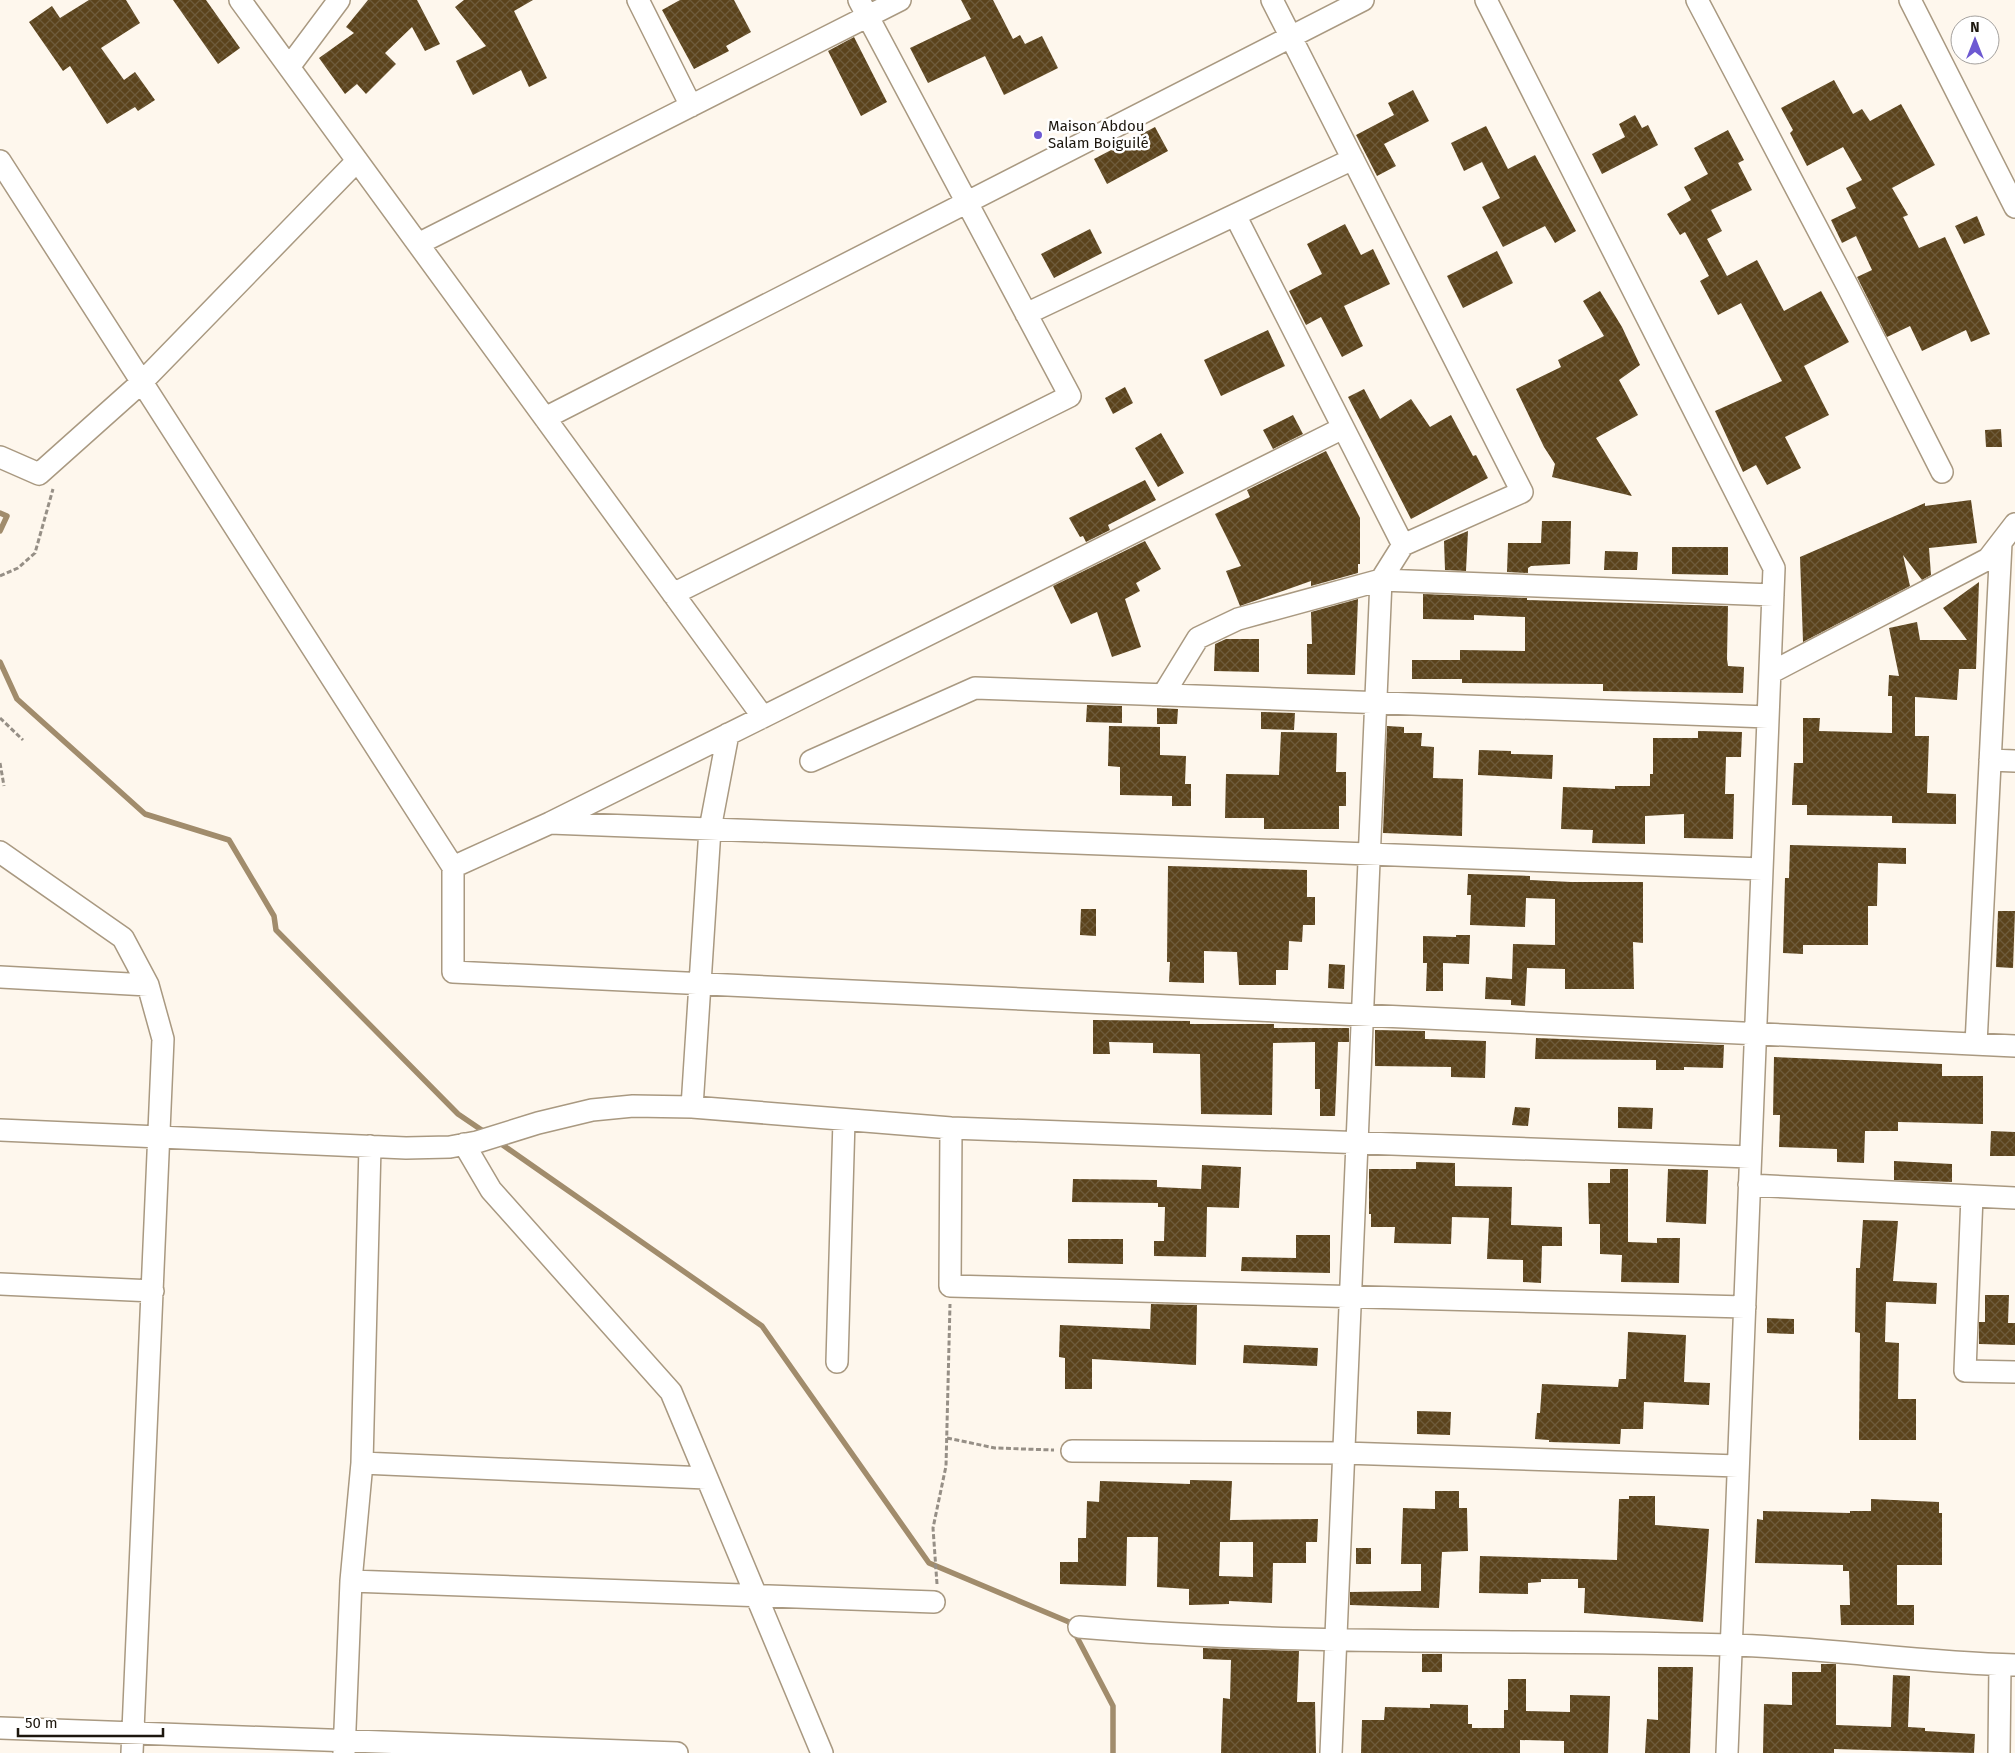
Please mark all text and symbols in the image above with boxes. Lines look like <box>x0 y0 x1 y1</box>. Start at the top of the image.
north arrow <box>1950 15 2000 65</box>
text: N <box>1970 19 1980 36</box>
place label: Maison Abdou Salam Boiguilé <box>1048 117 1149 152</box>
marker: Maison Abdou Salam Boiguilé <box>1032 129 1044 141</box>
scale bar <box>18 1706 162 1738</box>
text: 50 m <box>25 1714 58 1732</box>

